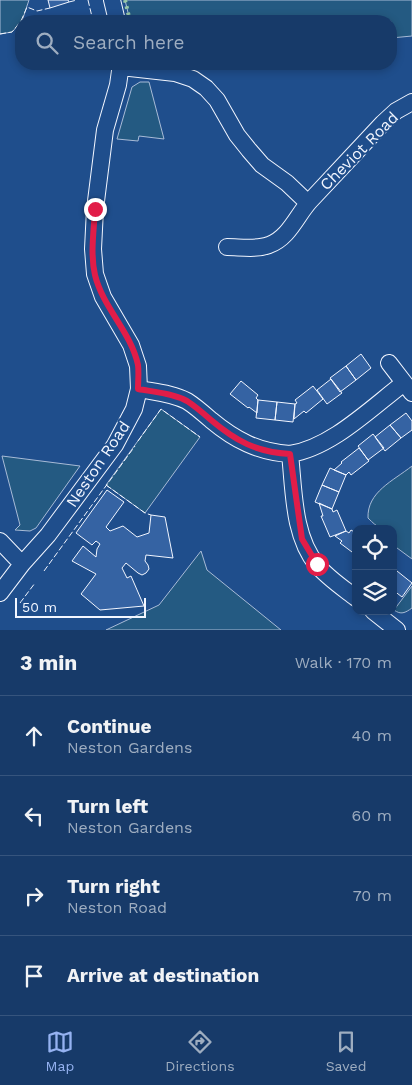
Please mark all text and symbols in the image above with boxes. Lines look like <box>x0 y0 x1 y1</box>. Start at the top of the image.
search box <box>15 15 397 70</box>
icon: search <box>33 29 61 57</box>
text: Search here <box>73 31 184 54</box>
street label: Cheviot Road <box>316 108 402 194</box>
route end <box>84 198 107 221</box>
street label: Neston Road <box>62 417 134 511</box>
map controls <box>352 525 397 615</box>
button: locate <box>352 525 397 570</box>
route start <box>306 553 329 576</box>
button: layers <box>352 570 397 615</box>
scale bar <box>15 595 146 618</box>
text: 50 m <box>22 599 57 615</box>
text: 3 min <box>20 650 77 675</box>
text: Walk · 170 m <box>295 653 392 672</box>
text: Continue <box>67 715 151 738</box>
icon: ahead <box>20 722 48 750</box>
text: 40 m <box>352 726 392 745</box>
text: Neston Gardens <box>67 738 192 757</box>
text: Turn left <box>67 795 148 818</box>
icon: left <box>20 802 48 830</box>
text: 60 m <box>352 806 392 825</box>
text: Neston Gardens <box>67 818 192 837</box>
text: Turn right <box>67 875 160 898</box>
icon: right <box>20 882 48 910</box>
text: 70 m <box>353 886 392 905</box>
text: Neston Road <box>67 898 167 917</box>
icon: arrive <box>20 962 48 990</box>
text: Arrive at destination <box>67 964 259 987</box>
tab: Map <box>46 1028 74 1074</box>
tab: Directions <box>165 1028 235 1074</box>
tab: Saved <box>326 1028 366 1074</box>

